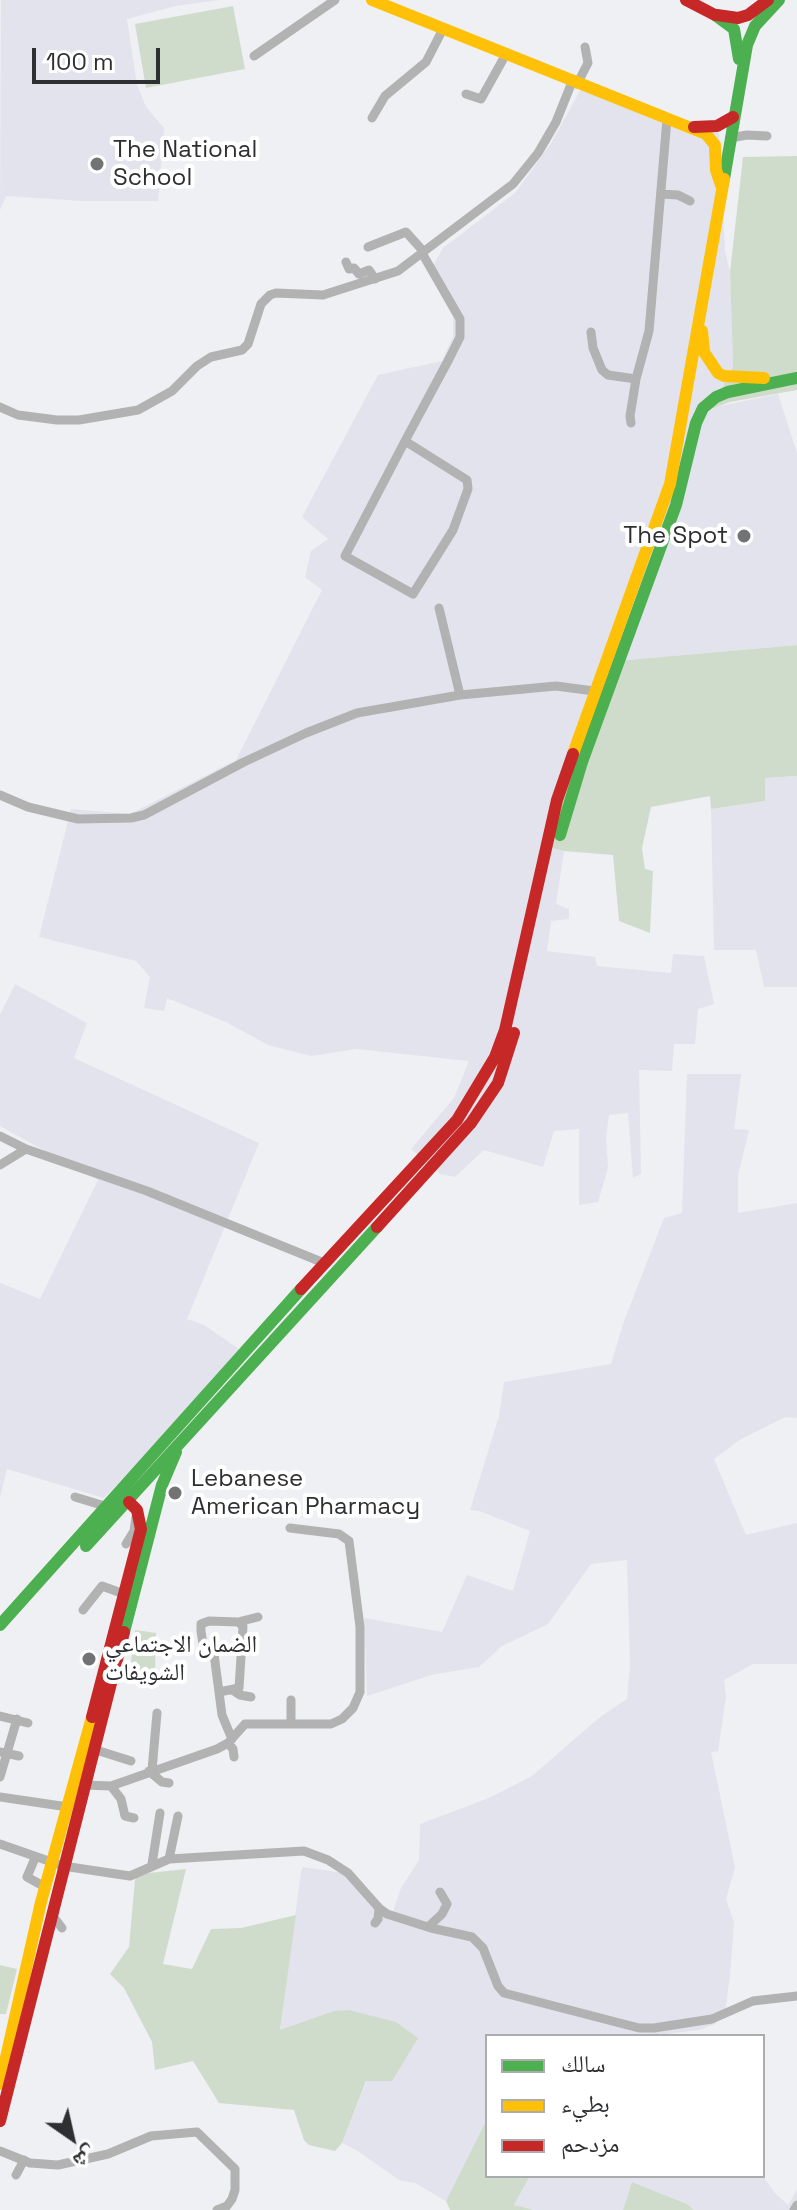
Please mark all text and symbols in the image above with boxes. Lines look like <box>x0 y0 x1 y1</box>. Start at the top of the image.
scale bar <box>36 32 164 82</box>
text: 100 m <box>46 46 114 77</box>
place label: The National School <box>113 136 257 192</box>
marker: The National School <box>88 155 106 173</box>
place label: The Spot <box>623 522 728 550</box>
marker: The Spot <box>735 527 753 545</box>
place label: Lebanese American Pharmacy <box>191 1465 420 1521</box>
marker: Lebanese American Pharmacy <box>166 1484 184 1502</box>
place label: الضمان الاجتماعي الشويفات <box>105 1631 257 1687</box>
marker: الضمان الاجتماعي الشويفات <box>80 1650 98 1668</box>
legend <box>485 2034 765 2178</box>
text: سالك <box>561 2048 606 2079</box>
text: بطيء <box>561 2088 610 2119</box>
north arrow <box>32 2098 112 2178</box>
text: مزدحم <box>561 2128 620 2159</box>
text: ش <box>68 2140 103 2176</box>

